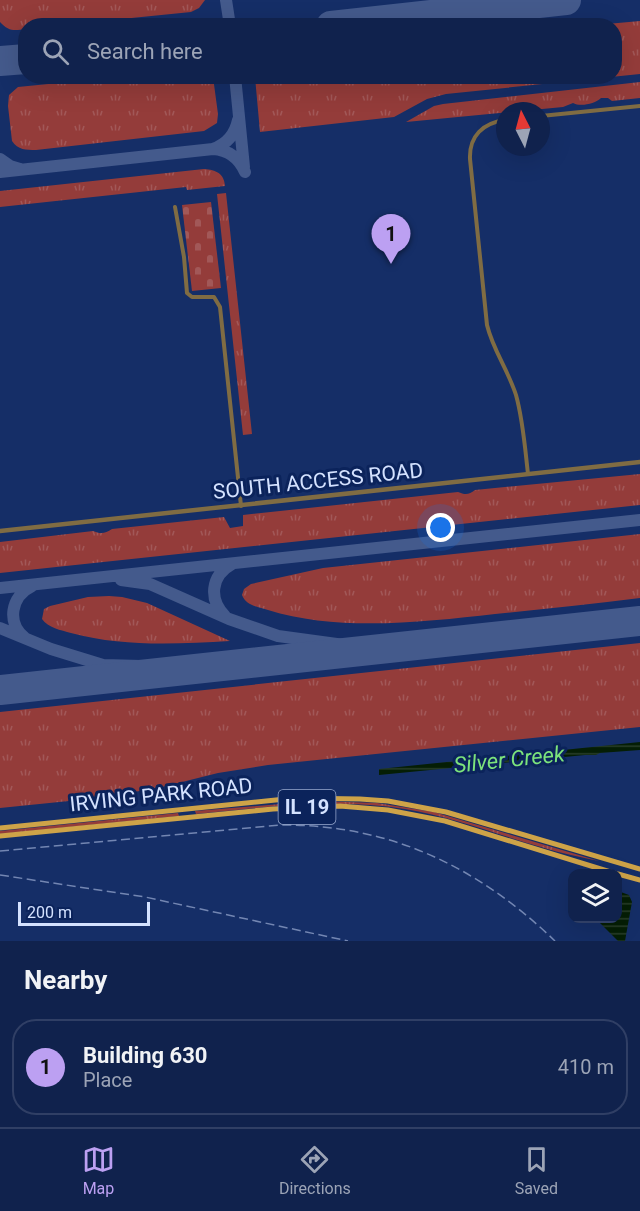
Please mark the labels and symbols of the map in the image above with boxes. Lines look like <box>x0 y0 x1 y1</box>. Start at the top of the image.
north arrow <box>496 102 550 156</box>
pin: 1 <box>372 214 410 264</box>
street label: SOUTH ACCESS ROAD <box>212 458 424 504</box>
your location <box>426 513 455 542</box>
water label: Silver Creek <box>452 741 567 778</box>
street label: IRVING PARK ROAD <box>68 773 254 817</box>
road number: IL 19 <box>278 790 336 824</box>
scale bar <box>18 899 150 926</box>

